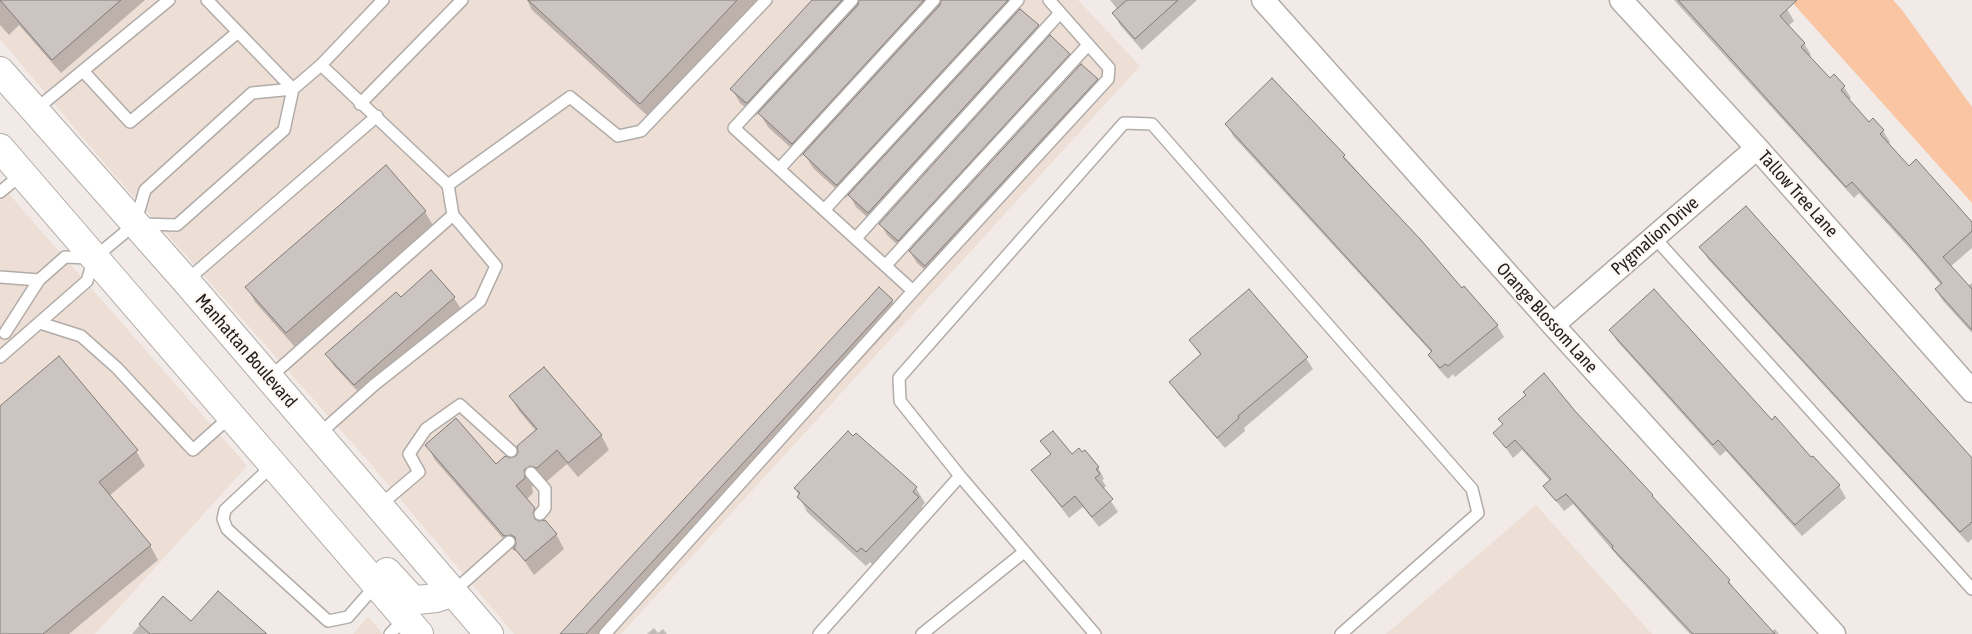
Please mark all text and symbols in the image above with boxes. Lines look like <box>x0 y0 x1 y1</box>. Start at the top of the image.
street label: Tallow Tree Lane <box>1754 146 1842 242</box>
street label: Pygmalion Drive <box>1607 192 1703 280</box>
street label: Orange Blossom Lane <box>1492 258 1602 378</box>
street label: Manhattan Boulevard <box>191 290 301 412</box>

